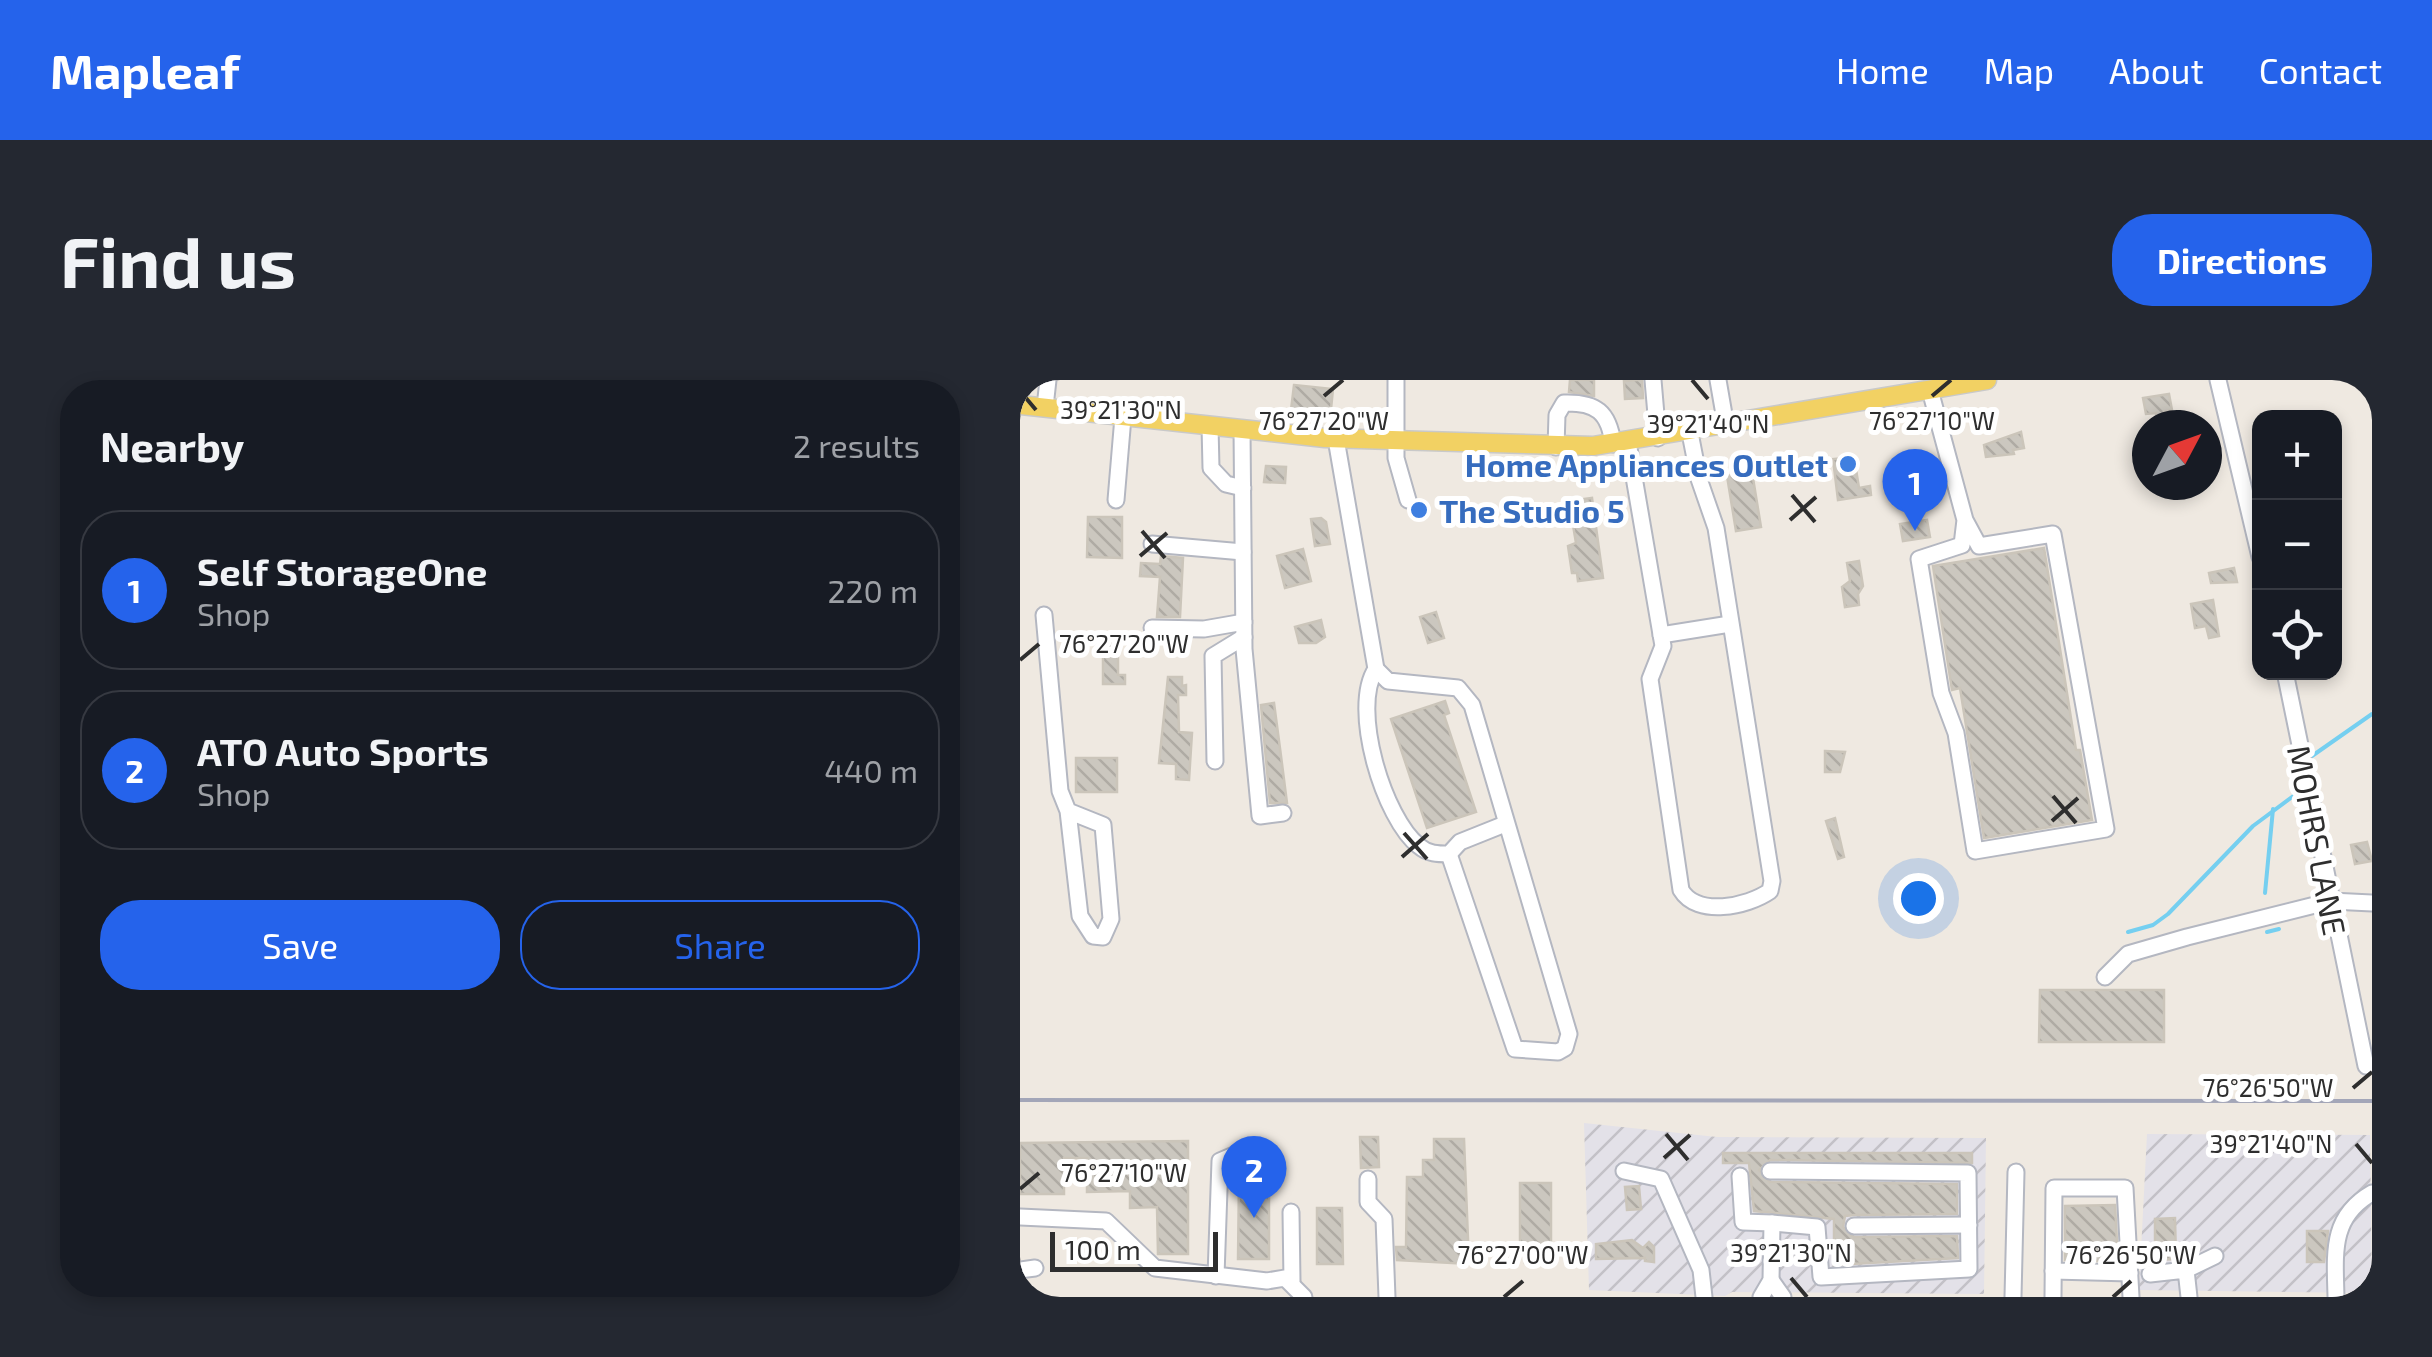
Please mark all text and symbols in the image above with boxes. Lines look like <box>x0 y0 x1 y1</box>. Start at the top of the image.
text: Mapleaf <box>50 41 240 99</box>
text: Home <box>1836 49 1929 91</box>
text: Map <box>1984 49 2054 91</box>
text: About <box>2109 49 2204 91</box>
text: Contact <box>2259 49 2382 91</box>
button: Directions <box>2112 214 2372 306</box>
text: Find us <box>60 218 296 302</box>
text: 39°21'30"N <box>1060 394 1182 424</box>
text: 76°27'20"W <box>1259 405 1389 435</box>
text: 76°27'10"W <box>1869 405 1995 435</box>
text: 39°21'40"N <box>1647 408 1769 438</box>
north arrow <box>2132 410 2222 500</box>
map controls <box>2252 410 2342 680</box>
button: + <box>2252 410 2342 500</box>
text: Nearby <box>100 420 244 470</box>
text: 2 results <box>793 426 920 464</box>
place label: Home Appliances Outlet <box>1465 445 1828 483</box>
pin: 1 <box>1882 448 1948 531</box>
marker: Home Appliances Outlet <box>1837 453 1859 475</box>
place label: The Studio 5 <box>1439 491 1625 529</box>
marker: The Studio 5 <box>1408 499 1430 521</box>
button: − <box>2252 500 2342 590</box>
text: Self StorageOne <box>197 548 487 594</box>
text: 1 <box>128 571 141 609</box>
text: 220 m <box>828 571 918 609</box>
button: locate <box>2252 590 2342 680</box>
text: Shop <box>197 594 270 632</box>
text: 76°27'20"W <box>1059 628 1189 658</box>
text: ATO Auto Sports <box>197 728 489 774</box>
street label: MOHRS LANE <box>2281 742 2355 938</box>
text: 2 <box>125 751 144 789</box>
text: 440 m <box>824 751 918 789</box>
text: Shop <box>197 774 270 812</box>
your location <box>1893 873 1944 924</box>
button: Save <box>100 900 500 990</box>
button: Share <box>520 900 920 990</box>
text: 76°26'50"W <box>2203 1072 2333 1102</box>
text: 39°21'40"N <box>2210 1128 2332 1158</box>
pin: 2 <box>1222 1136 1286 1218</box>
text: 76°27'10"W <box>1061 1157 1187 1187</box>
scale bar <box>1050 1227 1218 1271</box>
text: 100 m <box>1065 1232 1141 1266</box>
text: 39°21'30"N <box>1730 1237 1852 1267</box>
text: 76°27'00"W <box>1458 1239 1588 1269</box>
text: 76°26'50"W <box>2066 1239 2196 1269</box>

